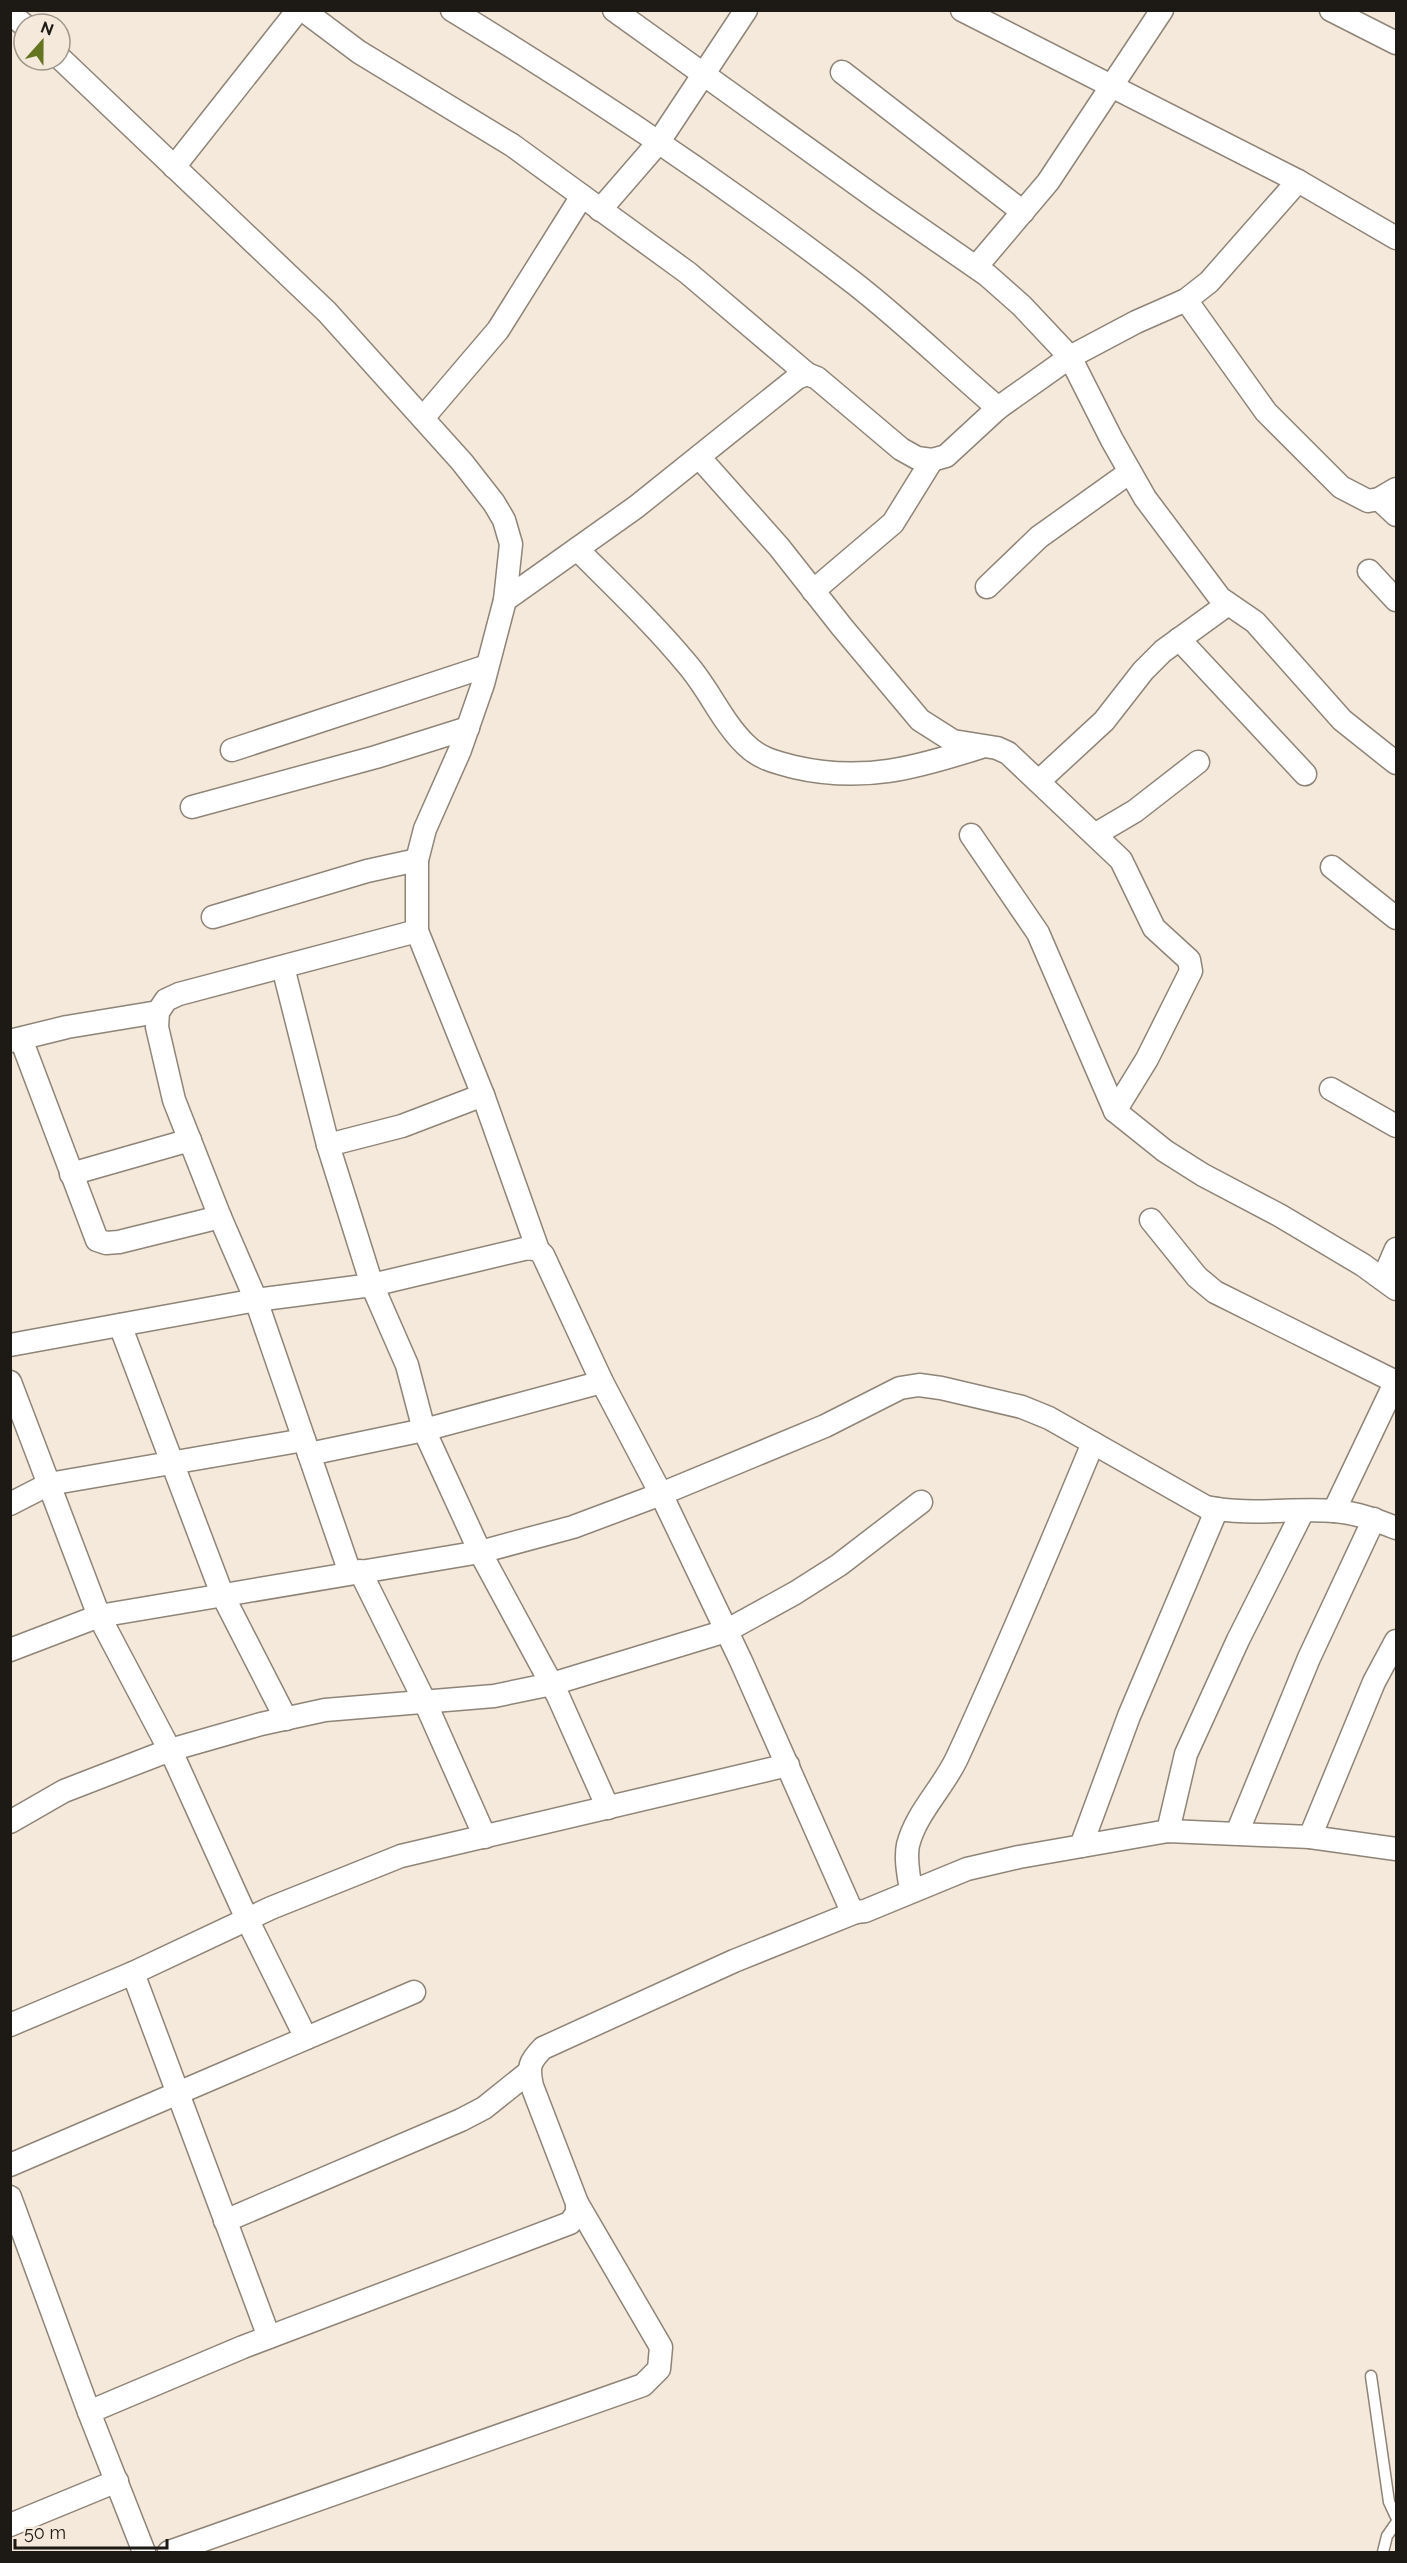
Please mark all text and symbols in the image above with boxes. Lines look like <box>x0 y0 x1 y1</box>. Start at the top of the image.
north arrow <box>12 12 72 72</box>
text: N <box>38 17 56 40</box>
scale bar <box>15 2512 166 2550</box>
text: 50 m <box>24 2522 66 2543</box>

